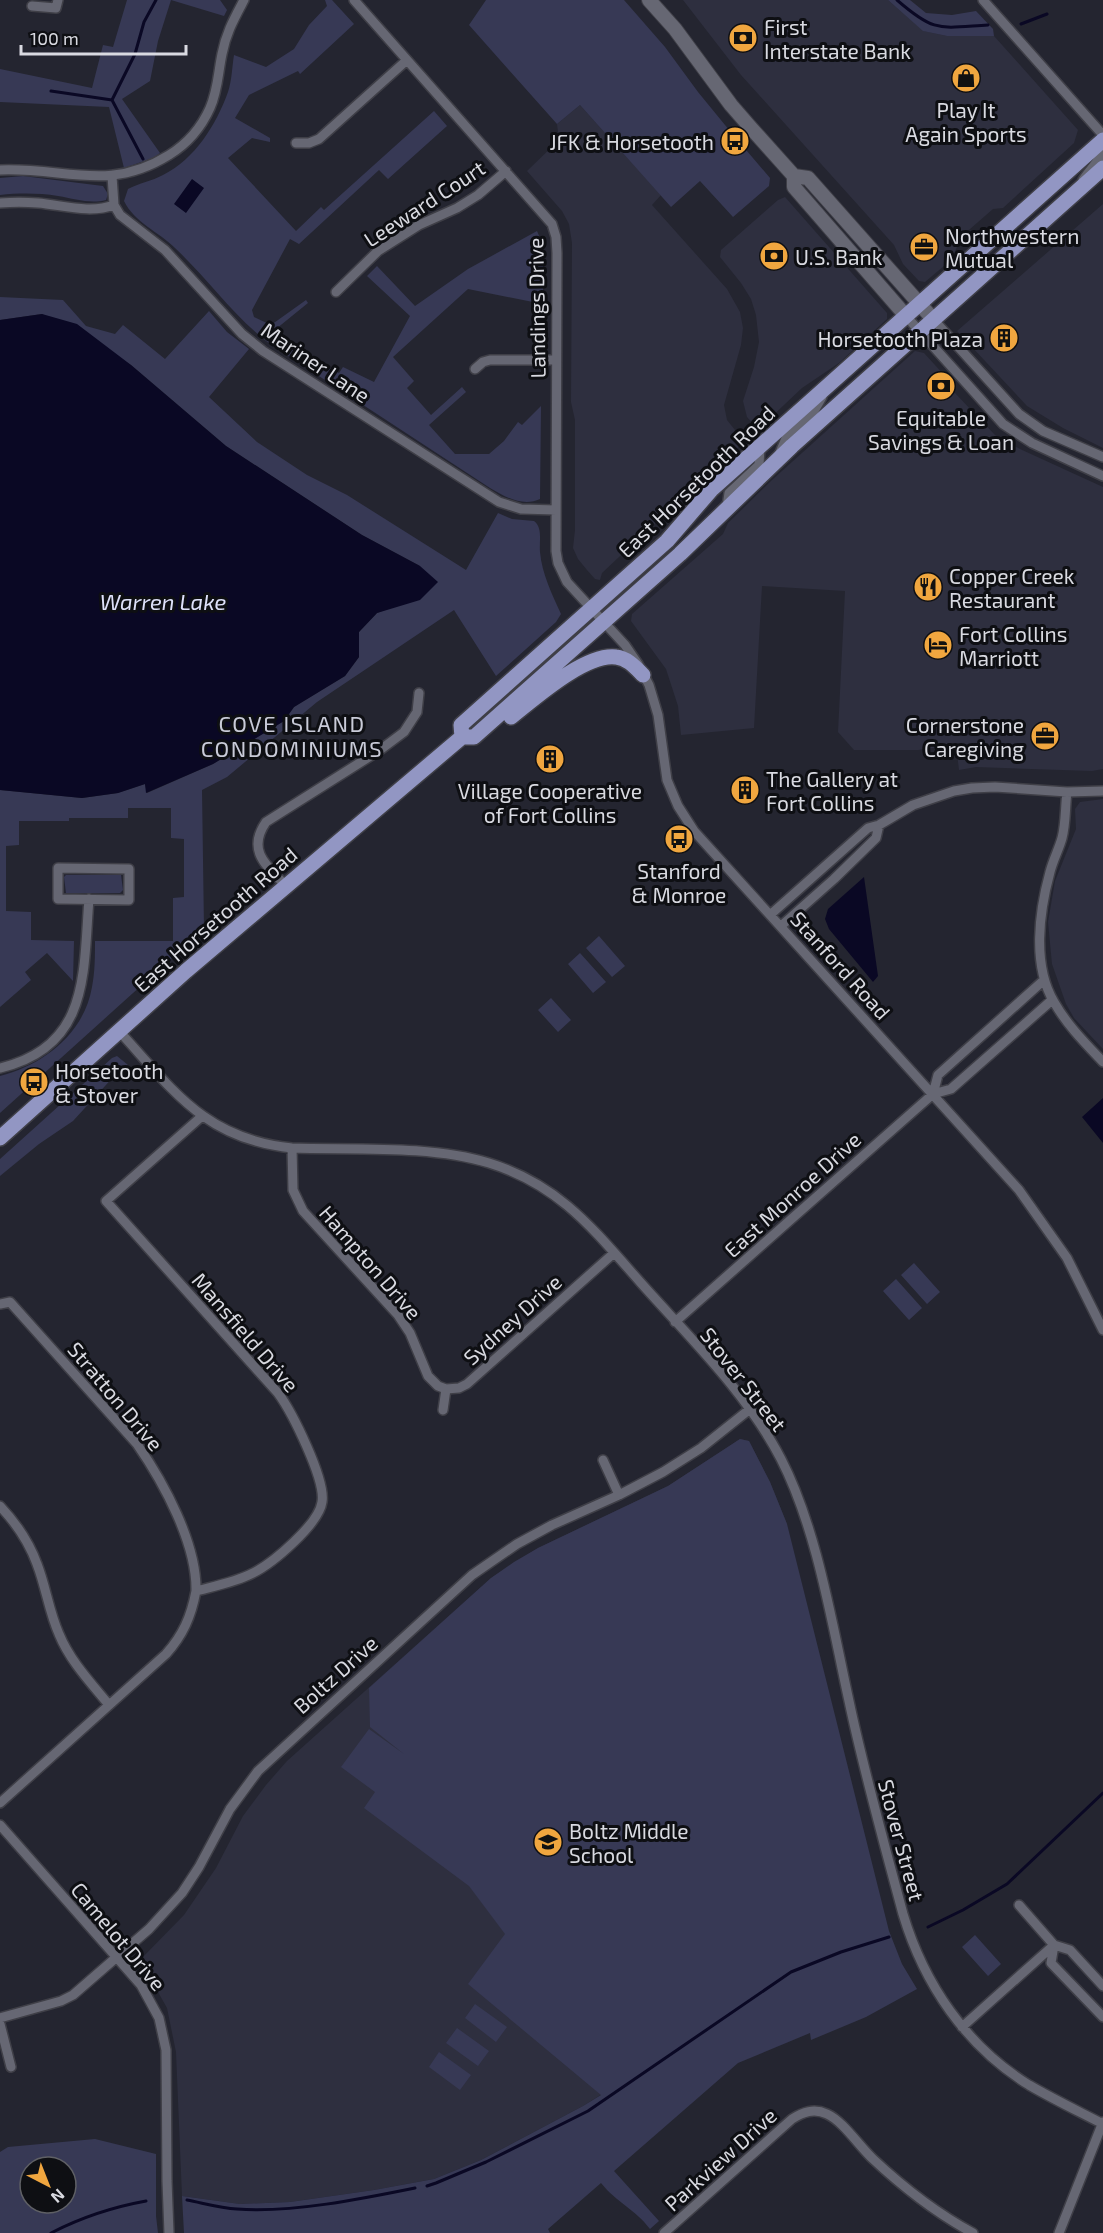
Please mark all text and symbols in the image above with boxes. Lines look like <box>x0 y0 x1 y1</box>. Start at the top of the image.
place label: First Interstate Bank <box>764 14 911 63</box>
scale bar <box>21 18 186 56</box>
bank icon: First Interstate Bank <box>727 22 759 54</box>
text: 100 m <box>30 27 79 49</box>
shop icon: Play It Again Sports <box>950 62 982 94</box>
place label: Play It Again Sports <box>905 97 1027 146</box>
bus stop icon: JFK & Horsetooth <box>719 125 751 157</box>
place label: JFK & Horsetooth <box>549 129 714 154</box>
street label: Leeward Court <box>359 155 489 251</box>
place label: Northwestern Mutual <box>945 223 1079 272</box>
office icon: Northwestern Mutual <box>908 231 940 263</box>
street label: Landings Drive <box>522 237 550 379</box>
bank icon: U.S. Bank <box>758 240 790 272</box>
place label: U.S. Bank <box>795 244 883 269</box>
street label: Mariner Lane <box>257 317 375 407</box>
building icon: Horsetooth Plaza <box>988 322 1020 354</box>
place label: Horsetooth Plaza <box>818 326 983 351</box>
bank icon: Equitable Savings & Loan <box>925 370 957 402</box>
street label: East Horsetooth Road <box>612 400 780 562</box>
place label: Equitable Savings & Loan <box>868 405 1014 454</box>
place label: Copper Creek Restaurant <box>949 563 1075 612</box>
restaurant icon: Copper Creek Restaurant <box>912 571 944 603</box>
water label: Warren Lake <box>100 588 226 614</box>
place label: Fort Collins Marriott <box>959 621 1067 670</box>
hotel icon: Fort Collins Marriott <box>922 629 954 661</box>
district label: COVE ISLAND CONDOMINIUMS <box>201 710 383 761</box>
place label: Cornerstone Caregiving <box>906 712 1024 761</box>
office icon: Cornerstone Caregiving <box>1029 720 1061 752</box>
building icon: Village Cooperative of Fort Collins <box>534 743 566 775</box>
place label: The Gallery at Fort Collins <box>766 766 898 815</box>
building icon: The Gallery at Fort Collins <box>729 774 761 806</box>
place label: Village Cooperative of Fort Collins <box>458 778 642 827</box>
bus stop icon: Stanford & Monroe <box>663 823 695 855</box>
street label: East Horsetooth Road <box>128 841 302 997</box>
place label: Stanford & Monroe <box>632 858 726 907</box>
street label: Stanford Road <box>786 906 896 1024</box>
place label: Horsetooth & Stover <box>55 1058 163 1107</box>
bus stop icon: Horsetooth & Stover <box>18 1066 50 1098</box>
street label: East Monroe Drive <box>719 1126 865 1262</box>
street label: Hampton Drive <box>315 1200 427 1324</box>
street label: Mansfield Drive <box>187 1267 305 1397</box>
street label: Sydney Drive <box>458 1268 566 1370</box>
street label: Stover Street <box>696 1322 792 1436</box>
street label: Stratton Drive <box>63 1337 169 1455</box>
street label: Boltz Drive <box>288 1630 382 1718</box>
street label: Stover Street <box>874 1777 930 1903</box>
place label: Boltz Middle School <box>569 1818 689 1867</box>
school or university icon: Boltz Middle School <box>532 1826 564 1858</box>
street label: Camelot Drive <box>66 1877 172 1995</box>
street label: Parkview Drive <box>659 2102 781 2216</box>
north arrow <box>18 2155 78 2215</box>
text: N <box>48 2186 69 2207</box>

